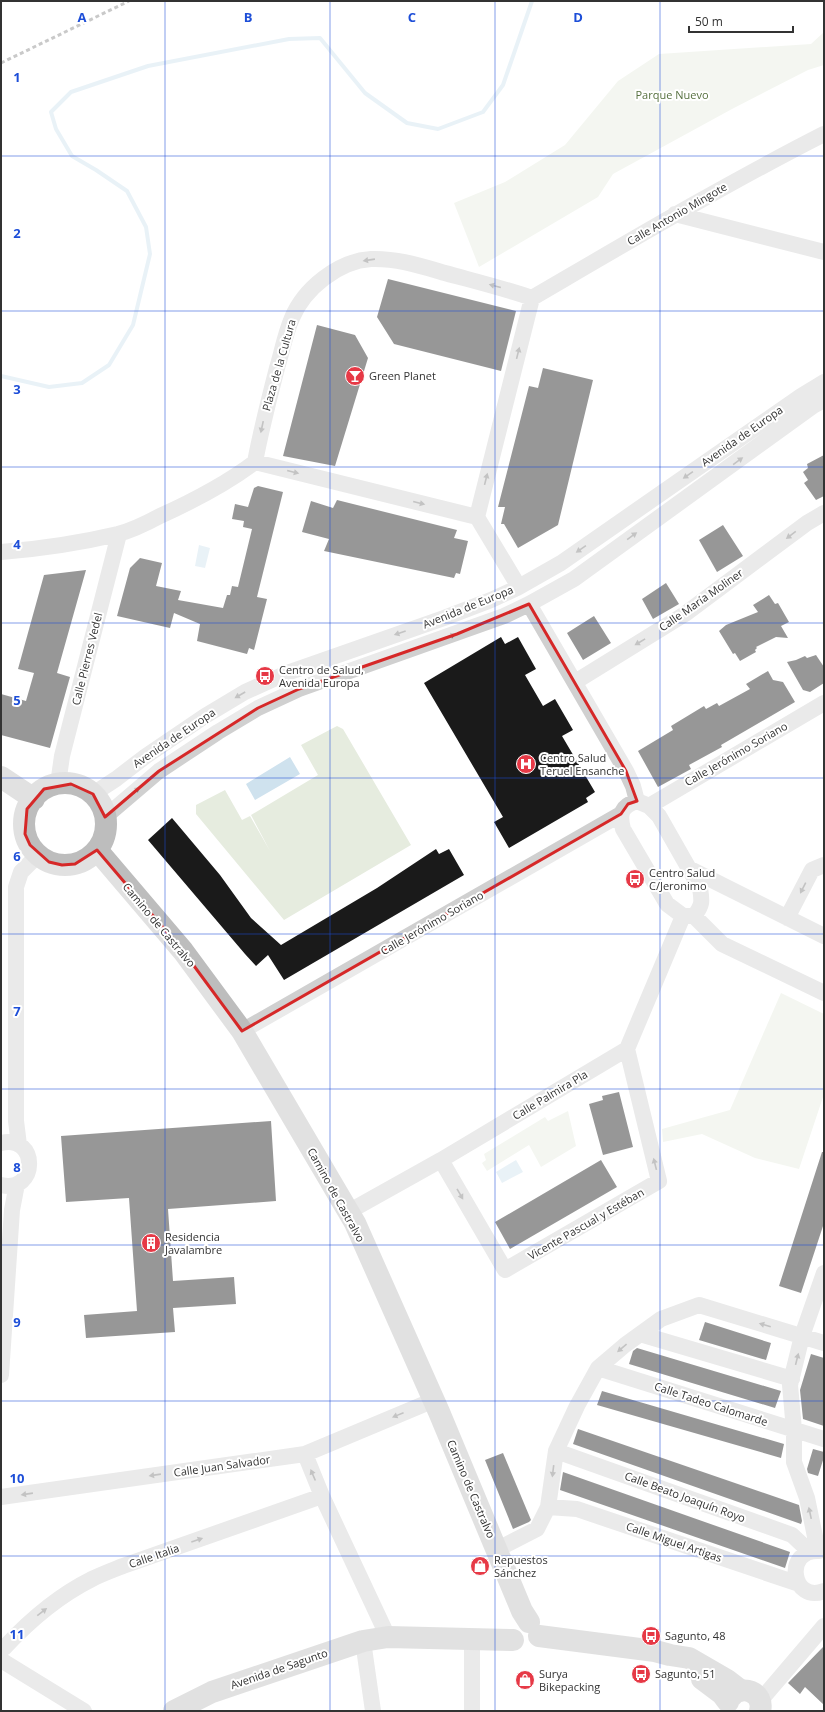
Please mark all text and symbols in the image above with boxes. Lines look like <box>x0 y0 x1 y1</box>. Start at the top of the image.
text: A <box>78 8 87 26</box>
text: B <box>244 8 253 26</box>
text: C <box>408 8 416 26</box>
text: D <box>573 8 583 26</box>
scale bar <box>689 8 793 34</box>
text: 50 m <box>695 13 723 30</box>
text: 1 <box>13 68 21 86</box>
park label: Parque Nuevo <box>635 87 709 102</box>
street label: Calle Antonio Mingote <box>624 179 729 248</box>
text: 2 <box>13 224 21 242</box>
one-way arrow <box>363 257 375 263</box>
one-way arrow <box>489 283 501 289</box>
street label: Plaza de la Cultura <box>258 317 299 413</box>
one-way arrow <box>516 347 522 360</box>
bar icon: Green Planet <box>344 365 366 387</box>
place label: Green Planet <box>369 368 436 383</box>
text: 3 <box>13 380 21 398</box>
street label: Avenida de Europa <box>698 402 786 469</box>
one-way arrow <box>258 421 264 434</box>
one-way arrow <box>732 456 743 465</box>
one-way arrow <box>287 469 299 475</box>
one-way arrow <box>682 471 693 479</box>
one-way arrow <box>484 473 490 486</box>
one-way arrow <box>413 500 425 506</box>
one-way arrow <box>786 530 797 539</box>
one-way arrow <box>627 533 637 541</box>
text: 4 <box>13 535 21 553</box>
one-way arrow <box>576 545 586 553</box>
street label: Calle María Moliner <box>656 565 746 634</box>
street label: Avenida de Europa <box>420 582 515 632</box>
street label: Calle Pierres Vedel <box>68 611 105 707</box>
one-way arrow <box>394 630 406 636</box>
one-way arrow <box>444 633 456 639</box>
one-way arrow <box>635 638 645 646</box>
place label: Centro de Salud, Avenida Europa <box>279 662 364 690</box>
bus stop icon: Centro de Salud, Avenida Europa <box>254 665 276 687</box>
text: 5 <box>13 691 21 709</box>
one-way arrow <box>234 691 246 698</box>
street label: Avenida de Europa <box>130 704 218 771</box>
street label: Calle Jerónimo Soriano <box>682 718 790 789</box>
place label: Centro Salud Teruel Ensanche <box>540 750 624 778</box>
hospital icon: Centro Salud Teruel Ensanche <box>515 753 537 775</box>
one-way arrow <box>129 786 140 795</box>
text: 6 <box>13 847 21 865</box>
place label: Centro Salud C/Jeronimo <box>649 865 715 893</box>
bus stop icon: Centro Salud C/Jeronimo <box>624 868 646 890</box>
street label: Camino de Castralvo <box>120 879 199 970</box>
one-way arrow <box>799 882 806 894</box>
street label: Calle Jerónimo Soriano <box>378 887 486 958</box>
text: 7 <box>13 1002 21 1020</box>
street label: Calle Palmira Pla <box>509 1066 590 1123</box>
street label: Camino de Castralvo <box>304 1145 369 1245</box>
text: 8 <box>13 1158 21 1176</box>
one-way arrow <box>652 1158 658 1171</box>
street label: Vicente Pascual y Estéban <box>525 1184 646 1263</box>
one-way arrow <box>457 1188 464 1200</box>
place label: Residencia Javalambre <box>164 1229 222 1257</box>
building icon: Residencia Javalambre <box>140 1232 162 1254</box>
text: 9 <box>13 1313 21 1331</box>
one-way arrow <box>758 1322 770 1328</box>
one-way arrow <box>616 1344 627 1353</box>
one-way arrow <box>794 1352 800 1365</box>
street label: Calle Tadeo Calomarde <box>653 1378 770 1429</box>
one-way arrow <box>391 1413 403 1419</box>
street label: Camino de Castralvo <box>444 1437 499 1541</box>
street label: Calle Juan Salvador <box>173 1451 272 1480</box>
one-way arrow <box>550 1465 556 1477</box>
one-way arrow <box>310 1468 316 1480</box>
street label: Calle Beato Joaquín Royo <box>623 1468 748 1526</box>
text: 10 <box>10 1469 24 1487</box>
one-way arrow <box>149 1472 161 1478</box>
one-way arrow <box>20 1491 33 1497</box>
one-way arrow <box>807 1507 813 1519</box>
street label: Calle Miguel Artigas <box>624 1518 724 1565</box>
one-way arrow <box>192 1537 204 1543</box>
street label: Calle Italia <box>127 1540 181 1571</box>
place label: Repuestos Sánchez <box>494 1552 548 1580</box>
shop icon: Repuestos Sánchez <box>469 1555 491 1577</box>
one-way arrow <box>37 1608 48 1616</box>
text: 11 <box>10 1625 24 1643</box>
bus stop icon: Sagunto, 48 <box>640 1625 662 1647</box>
place label: Sagunto, 48 <box>665 1628 725 1643</box>
street label: Avenida de Sagunto <box>228 1645 330 1692</box>
bus stop icon: Sagunto, 51 <box>630 1663 652 1685</box>
place label: Surya Bikepacking <box>539 1666 600 1694</box>
place label: Sagunto, 51 <box>655 1666 715 1681</box>
shop icon: Surya Bikepacking <box>514 1669 536 1691</box>

